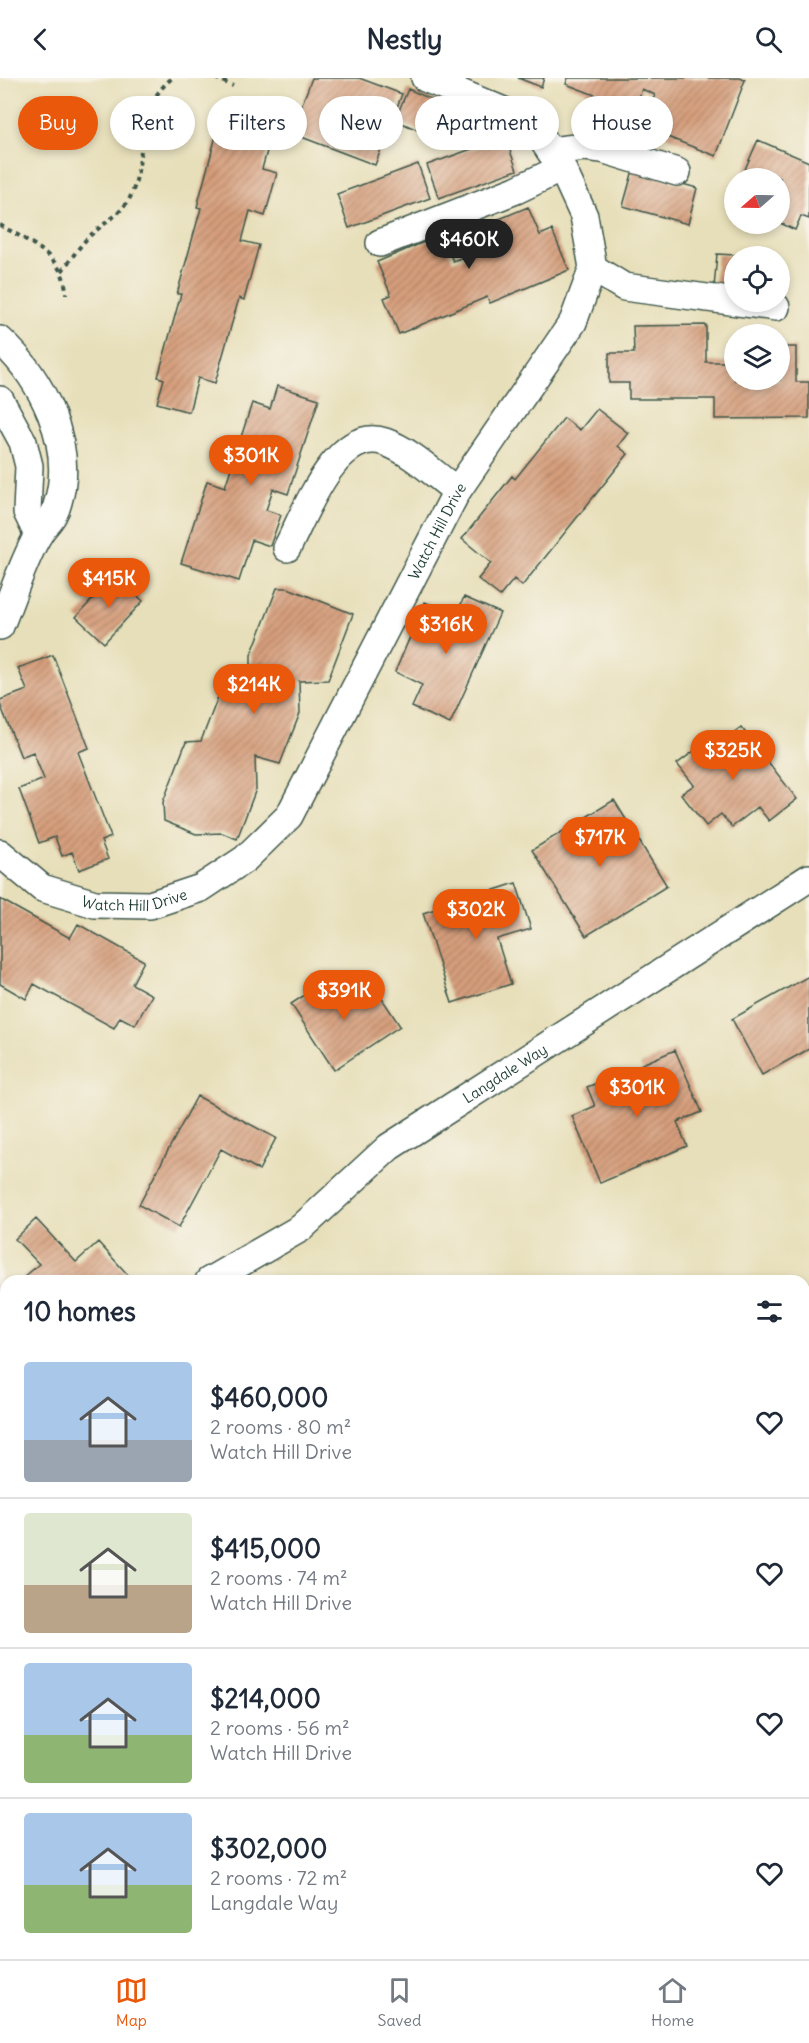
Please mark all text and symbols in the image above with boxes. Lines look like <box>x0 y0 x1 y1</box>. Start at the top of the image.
text: Nestly <box>367 22 442 56</box>
icon: back <box>24 23 57 56</box>
icon: search <box>752 23 785 56</box>
chip: Buy <box>18 96 98 150</box>
chip: Rent <box>110 96 195 150</box>
chip: Filters <box>207 96 307 150</box>
chip: New <box>319 96 403 150</box>
chip: Apartment <box>415 96 559 150</box>
chip: House <box>571 96 673 150</box>
north arrow <box>724 168 790 234</box>
map controls <box>724 168 790 390</box>
pin: $460K <box>427 219 511 270</box>
text: $460K <box>439 226 499 251</box>
button: locate <box>724 246 790 312</box>
button: layers <box>724 324 790 390</box>
pin: $301K <box>209 435 293 486</box>
text: $301K <box>223 442 279 467</box>
street label: Watch Hill Drive <box>403 479 470 583</box>
pin: $415K <box>67 558 151 609</box>
text: $415K <box>82 565 136 590</box>
pin: $316K <box>404 604 488 655</box>
text: $316K <box>419 611 473 636</box>
pin: $214K <box>212 664 296 715</box>
text: $214K <box>227 671 281 696</box>
pin: $325K <box>691 730 775 781</box>
text: $325K <box>704 737 762 762</box>
pin: $717K <box>558 817 642 868</box>
text: $717K <box>575 824 625 849</box>
street label: Watch Hill Drive <box>79 884 189 914</box>
pin: $302K <box>434 889 518 940</box>
text: $302K <box>447 896 505 921</box>
pin: $391K <box>302 970 386 1021</box>
text: $391K <box>317 977 371 1002</box>
street label: Langdale Way <box>459 1039 550 1107</box>
pin: $301K <box>595 1067 679 1118</box>
text: $301K <box>609 1074 665 1099</box>
text: 10 homes <box>24 1295 136 1328</box>
icon: filters <box>753 1295 786 1328</box>
text: $460,000 <box>210 1381 328 1414</box>
icon: home <box>72 1386 144 1458</box>
icon: heart <box>753 1406 786 1439</box>
text: 2 rooms · 80 m² <box>210 1414 351 1439</box>
text: Watch Hill Drive <box>210 1439 352 1464</box>
text: $415,000 <box>210 1532 321 1565</box>
icon: home <box>72 1537 144 1609</box>
icon: heart <box>753 1557 786 1590</box>
text: 2 rooms · 74 m² <box>210 1565 347 1590</box>
text: Watch Hill Drive <box>210 1590 352 1615</box>
text: $214,000 <box>210 1682 321 1715</box>
icon: home <box>72 1687 144 1759</box>
icon: heart <box>753 1707 786 1740</box>
text: 2 rooms · 56 m² <box>210 1715 350 1740</box>
text: Watch Hill Drive <box>210 1740 352 1765</box>
text: $302,000 <box>210 1832 327 1865</box>
icon: home <box>72 1837 144 1909</box>
icon: heart <box>753 1857 786 1890</box>
text: 2 rooms · 72 m² <box>210 1865 347 1890</box>
text: Langdale Way <box>210 1890 338 1915</box>
tab: Map <box>115 1974 148 2030</box>
tab: Saved <box>378 1974 421 2030</box>
tab: Home <box>651 1974 694 2030</box>

